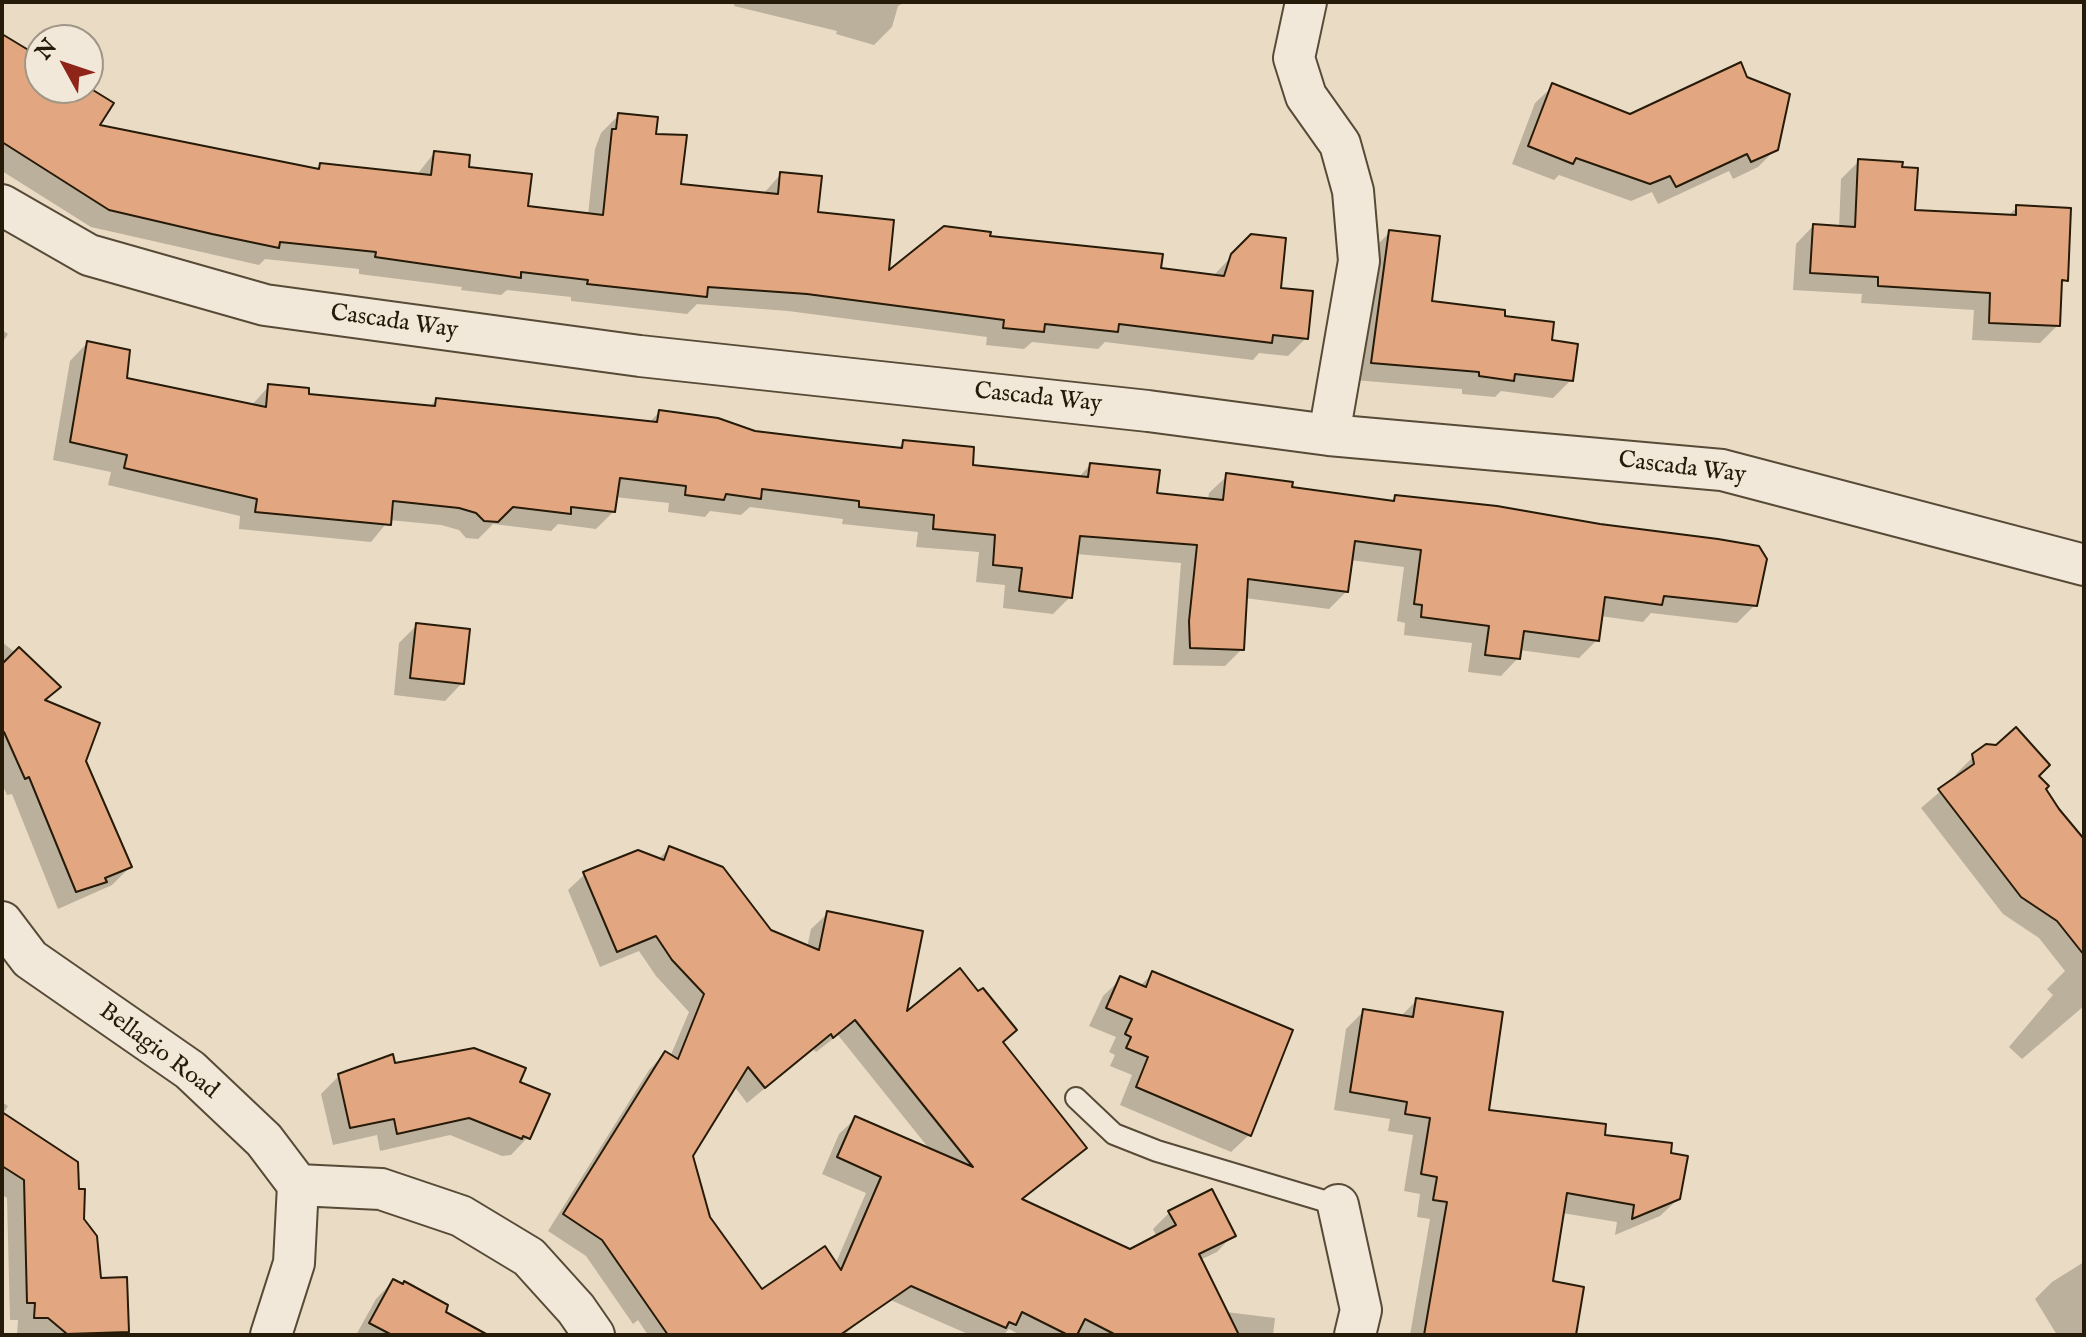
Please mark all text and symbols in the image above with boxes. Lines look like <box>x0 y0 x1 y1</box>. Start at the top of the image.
north arrow <box>24 24 104 104</box>
text: N <box>30 34 64 66</box>
street label: Cascada Way <box>328 300 460 346</box>
street label: Cascada Way <box>973 378 1103 420</box>
street label: Cascada Way <box>1617 447 1747 491</box>
street label: Bellagio Road <box>93 998 223 1106</box>

